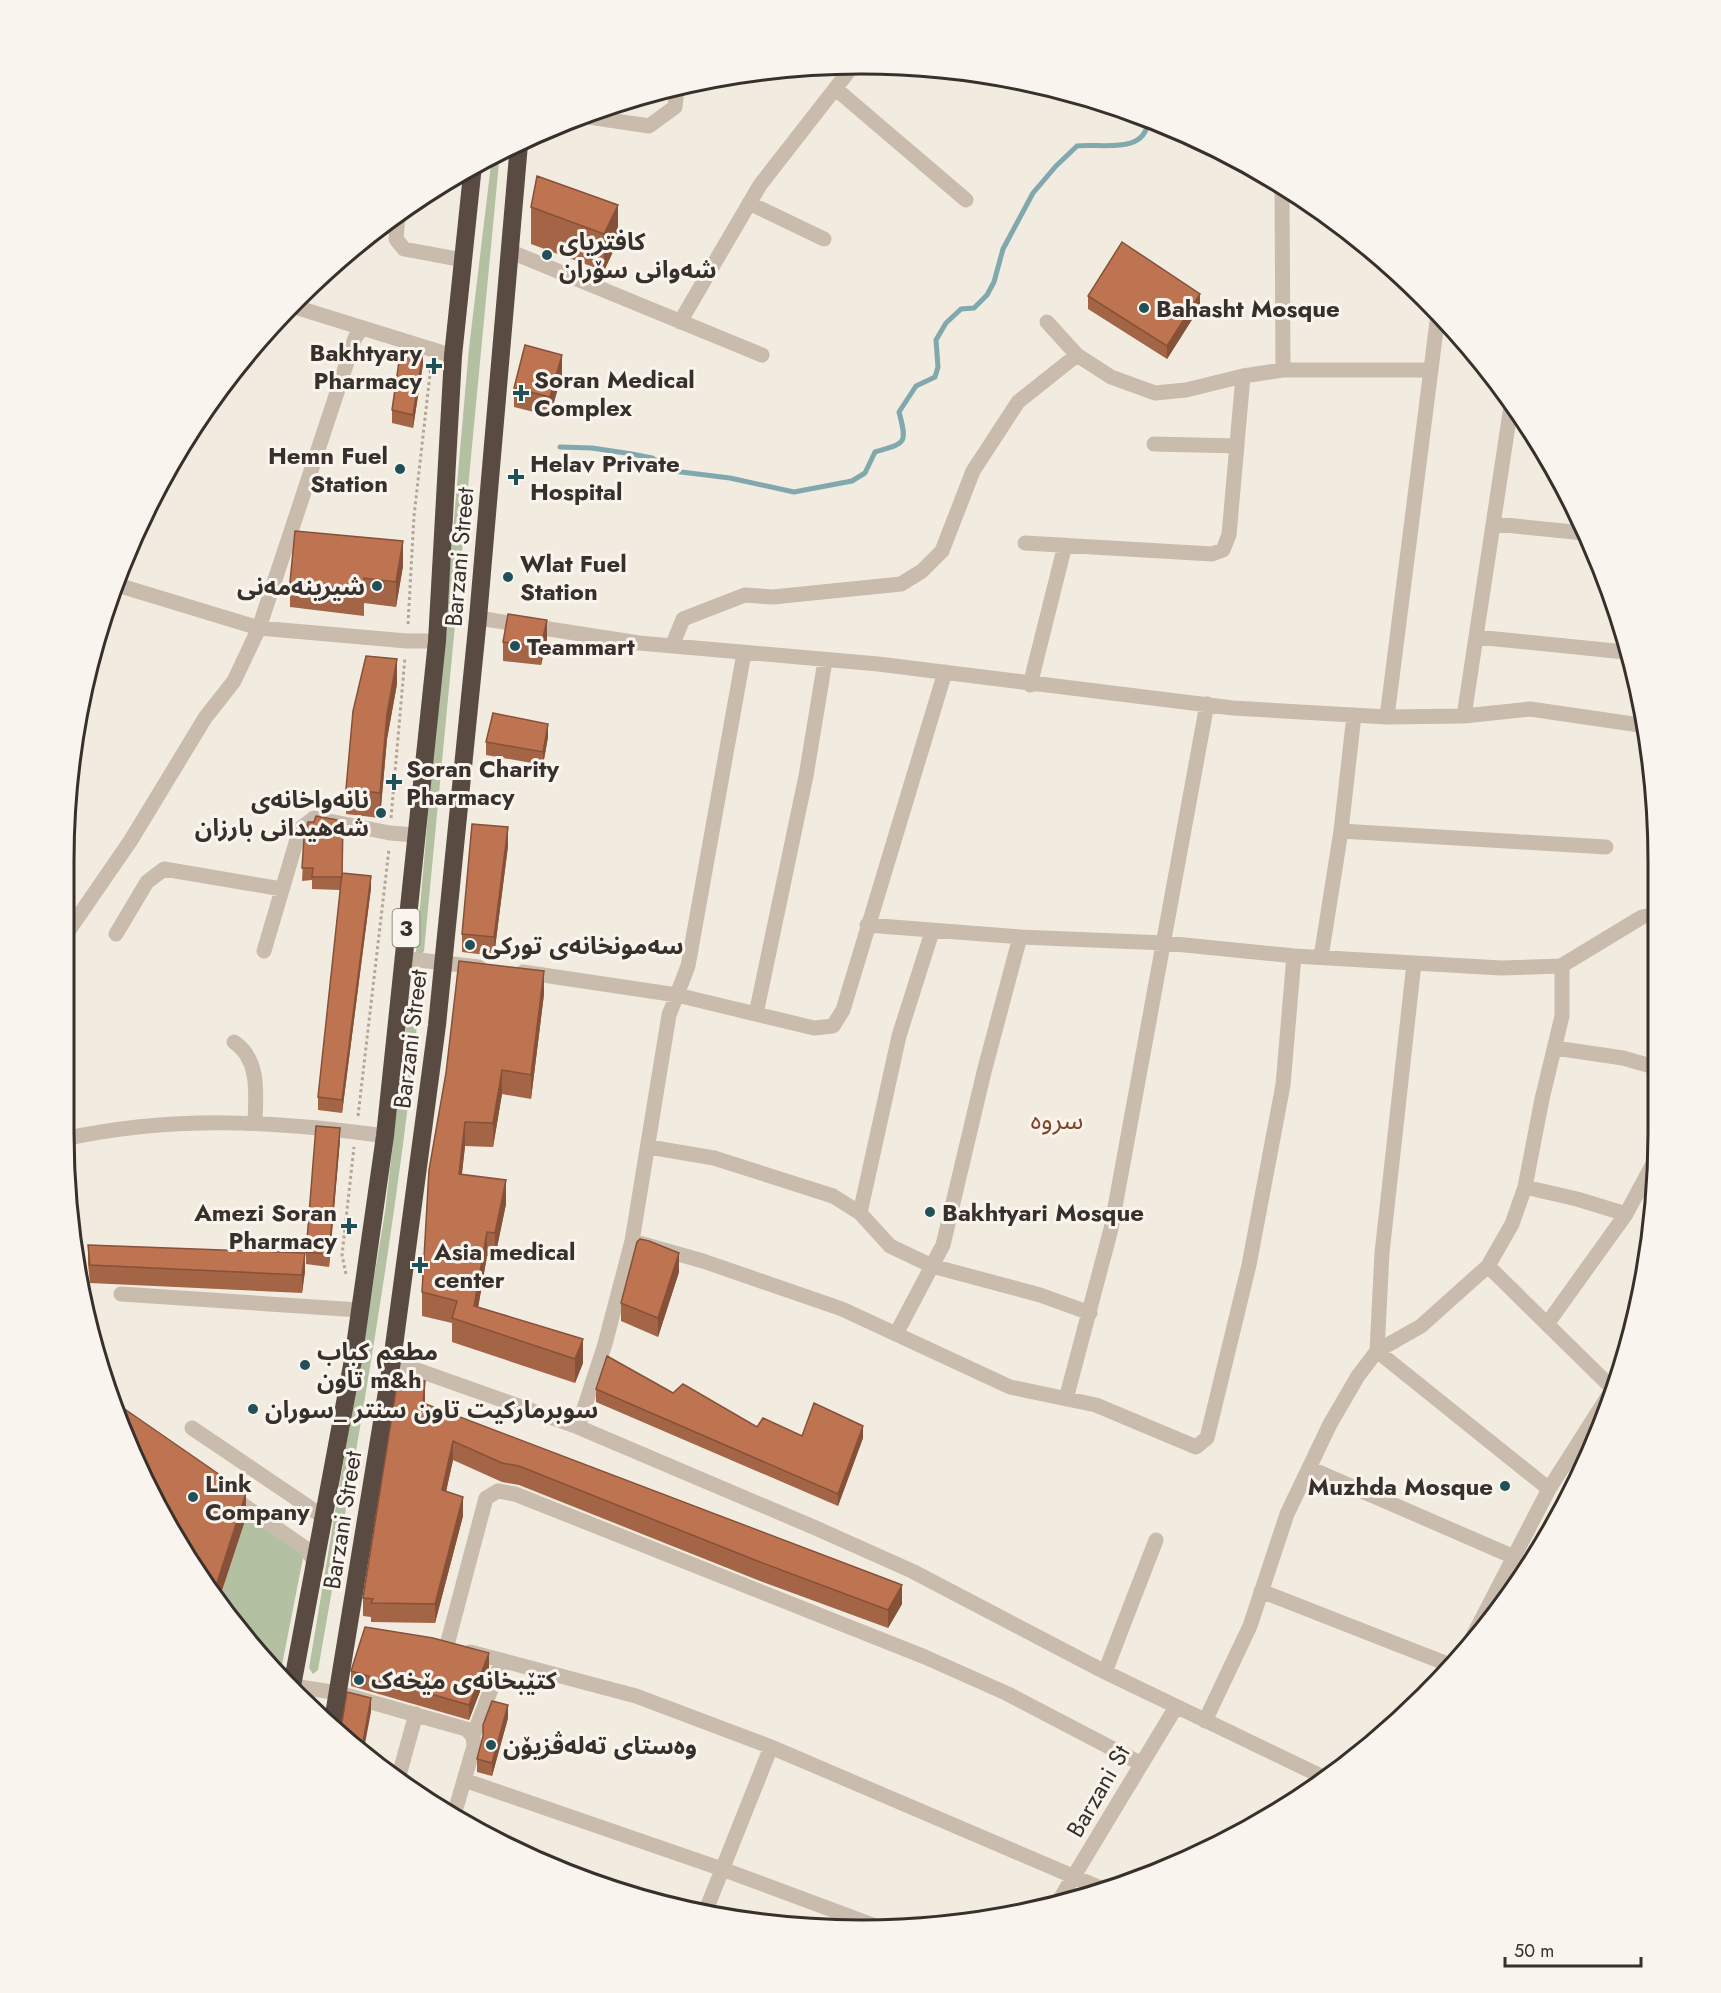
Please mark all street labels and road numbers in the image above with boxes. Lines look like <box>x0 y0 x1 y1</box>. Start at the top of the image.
street label: Barzani Street <box>435 486 483 628</box>
road number: 3 <box>392 909 420 947</box>
street label: Barzani Street <box>384 967 436 1111</box>
street label: Barzani Street <box>314 1448 370 1592</box>
street label: Barzani St <box>1057 1738 1139 1844</box>

